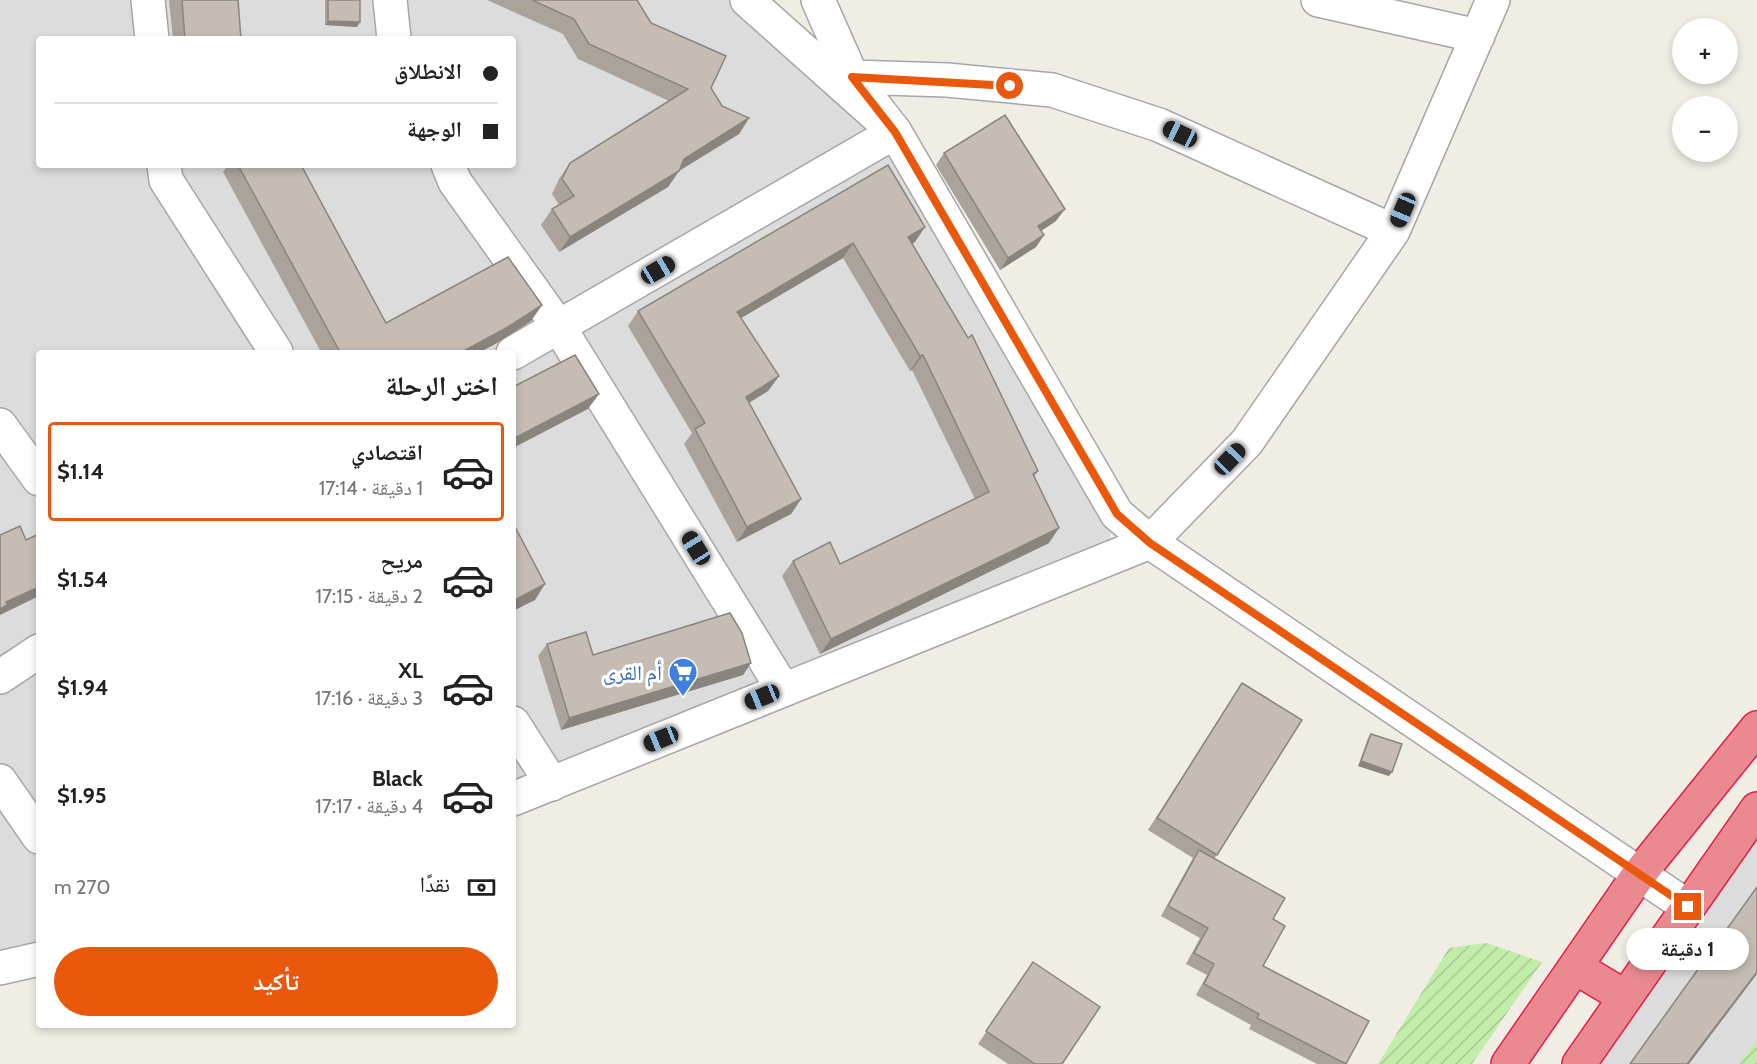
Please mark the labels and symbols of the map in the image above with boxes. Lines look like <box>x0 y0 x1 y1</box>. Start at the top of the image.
route start <box>996 72 1023 99</box>
car <box>1160 118 1200 150</box>
car <box>1388 190 1418 230</box>
car <box>638 253 678 287</box>
car <box>1211 440 1249 478</box>
car <box>679 528 713 568</box>
supermarket icon: أم القرى <box>667 656 699 698</box>
place label: أم القرى <box>603 660 662 687</box>
car <box>742 682 782 712</box>
car <box>641 724 681 754</box>
route end <box>1674 893 1701 920</box>
callout: 1 دقيقة <box>1626 928 1750 970</box>

